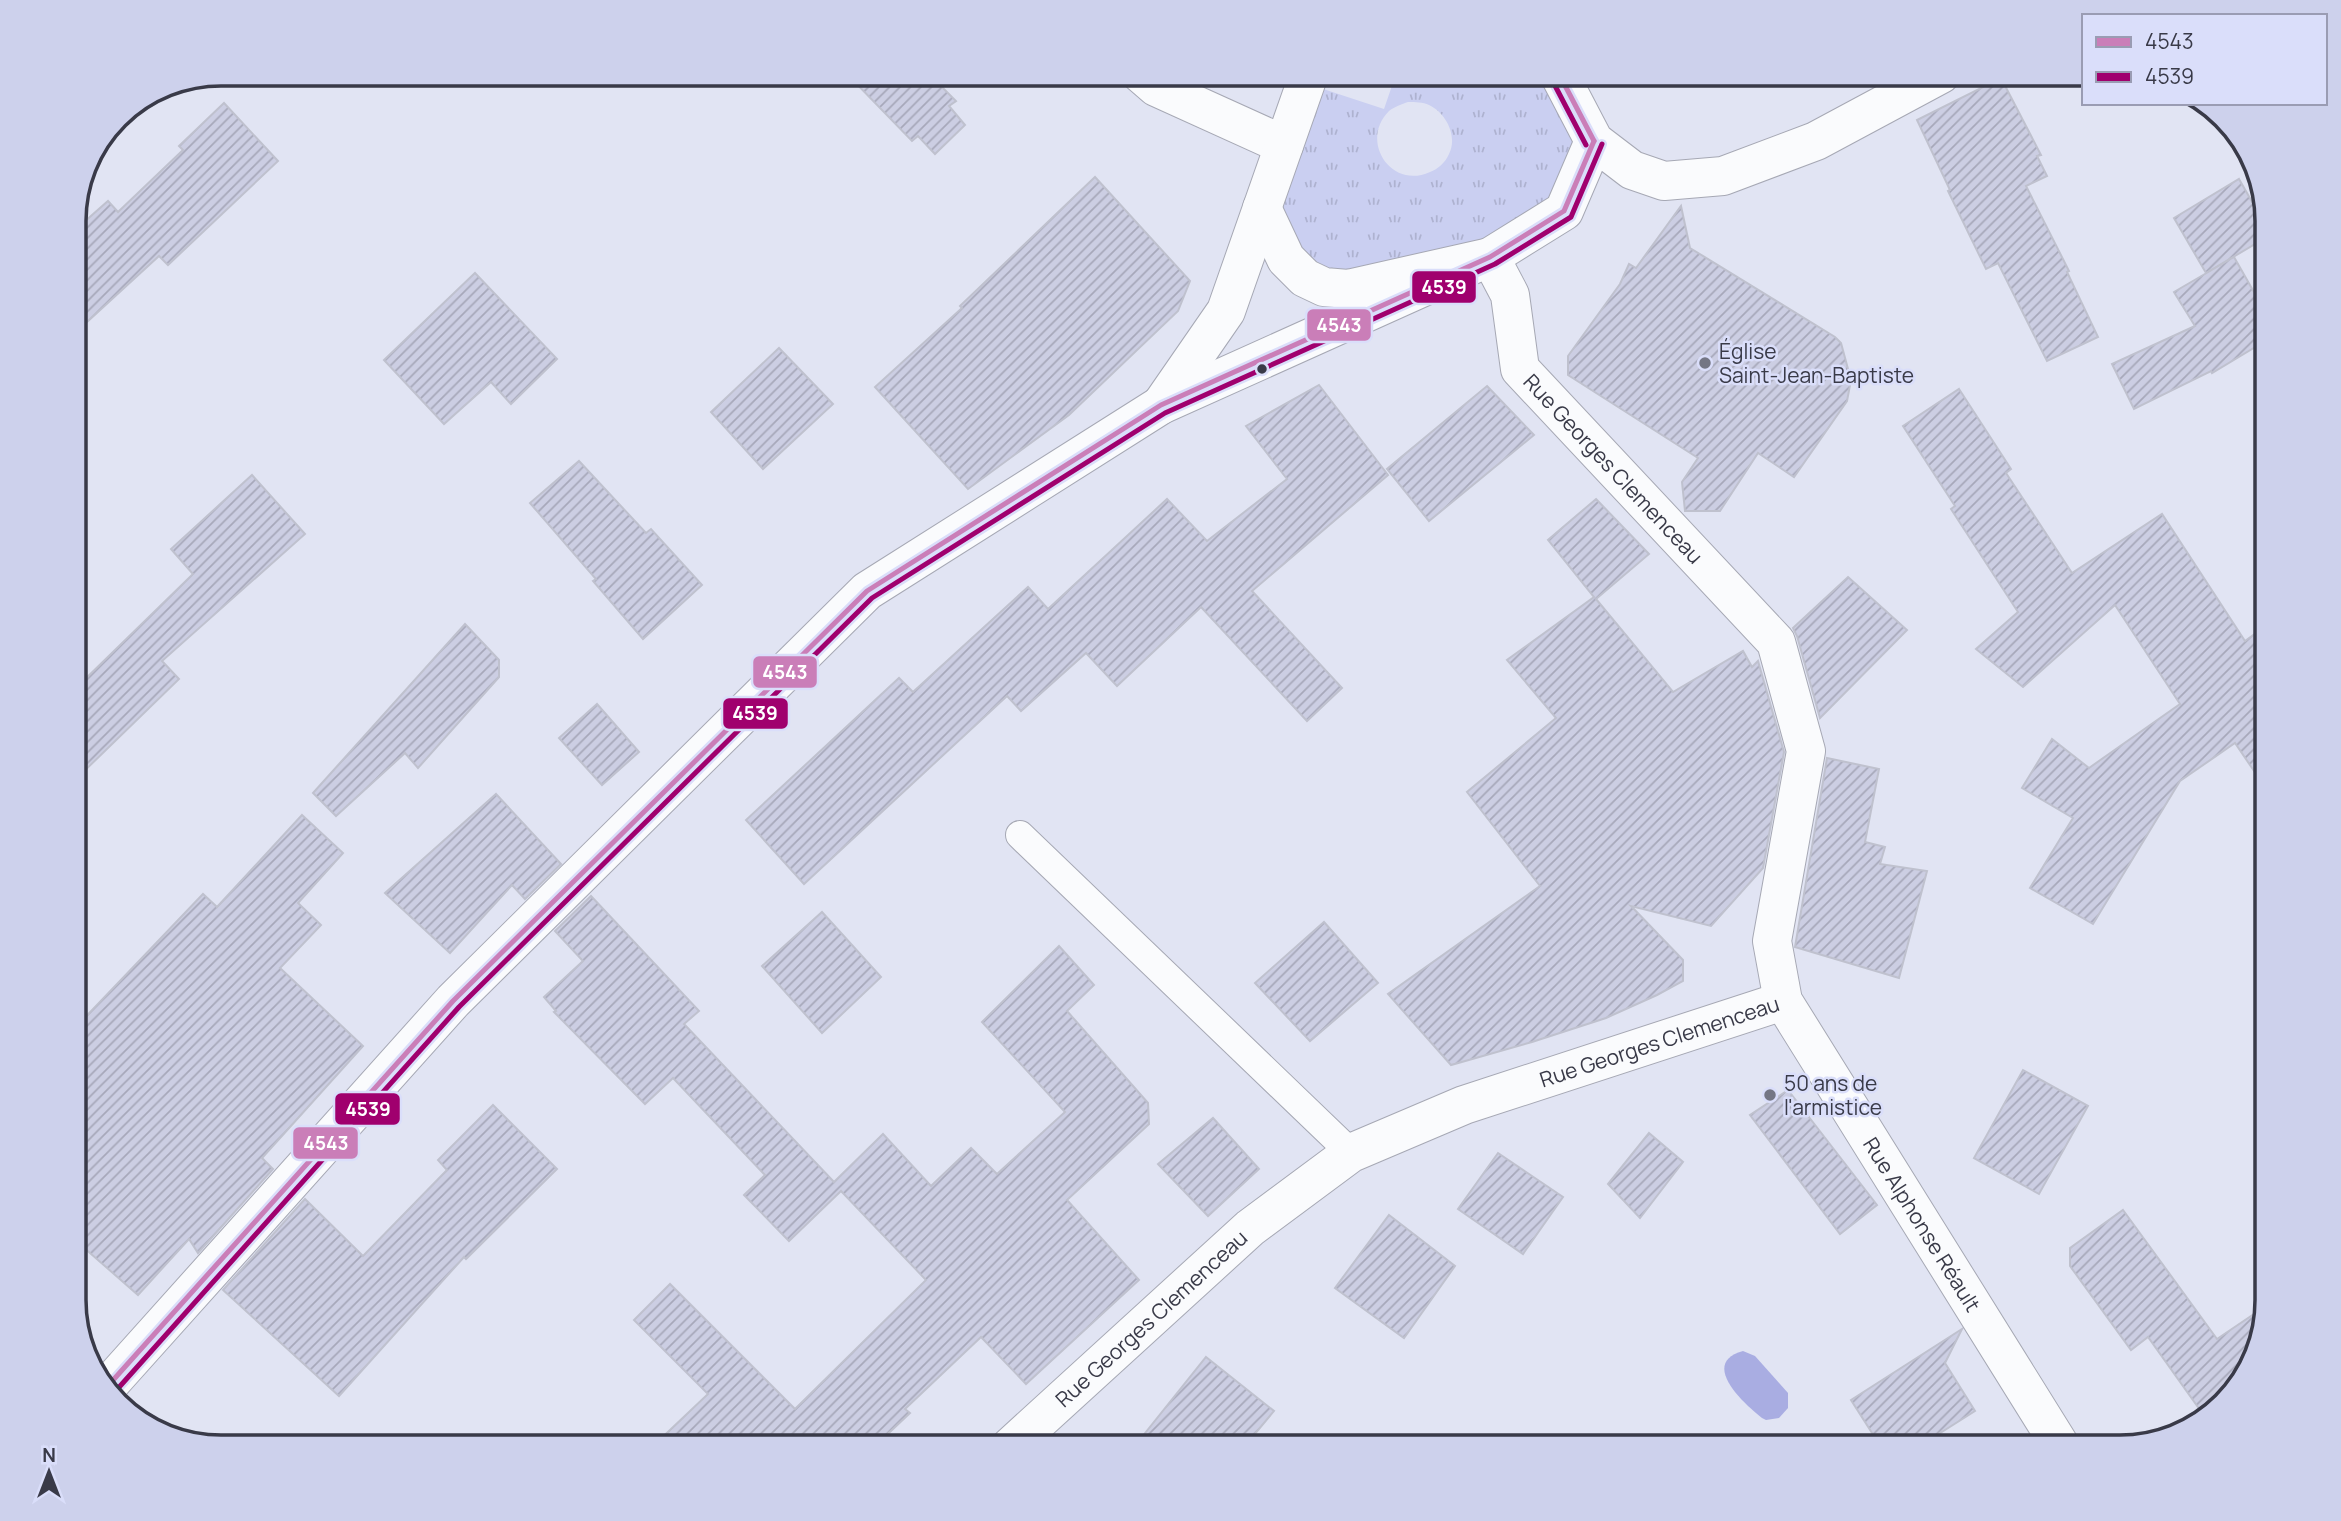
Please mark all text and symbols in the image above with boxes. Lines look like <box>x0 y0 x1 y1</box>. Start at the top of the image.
legend <box>2082 14 2327 105</box>
text: 4543 <box>2145 27 2194 55</box>
text: 4539 <box>2145 62 2194 90</box>
line badge: 4539 <box>1411 270 1477 304</box>
text: 4539 <box>1421 274 1467 300</box>
line badge: 4543 <box>1306 308 1372 342</box>
text: 4543 <box>1316 312 1362 338</box>
place label: Église Saint-Jean-Baptiste <box>1719 337 1914 389</box>
marker: Église Saint-Jean-Baptiste <box>1697 355 1713 371</box>
unlabelled marker <box>1255 362 1269 376</box>
street label: Rue Georges Clemenceau <box>1517 368 1709 569</box>
line badge: 4543 <box>752 655 818 689</box>
text: 4543 <box>762 659 808 685</box>
line badge: 4539 <box>722 697 789 730</box>
text: 4539 <box>732 700 778 726</box>
street label: Rue Georges Clemenceau <box>1536 989 1783 1093</box>
place label: 50 ans de l'armistice <box>1784 1069 1882 1121</box>
marker: 50 ans de l'armistice <box>1762 1087 1778 1103</box>
line badge: 4539 <box>334 1092 401 1126</box>
text: 4539 <box>345 1096 391 1122</box>
line badge: 4543 <box>292 1126 359 1160</box>
text: 4543 <box>303 1130 349 1156</box>
street label: Rue Alphonse Réault <box>1857 1132 1987 1317</box>
street label: Rue Georges Clemenceau <box>1049 1224 1253 1413</box>
north arrow <box>14 1437 84 1507</box>
text: N <box>42 1442 56 1468</box>

